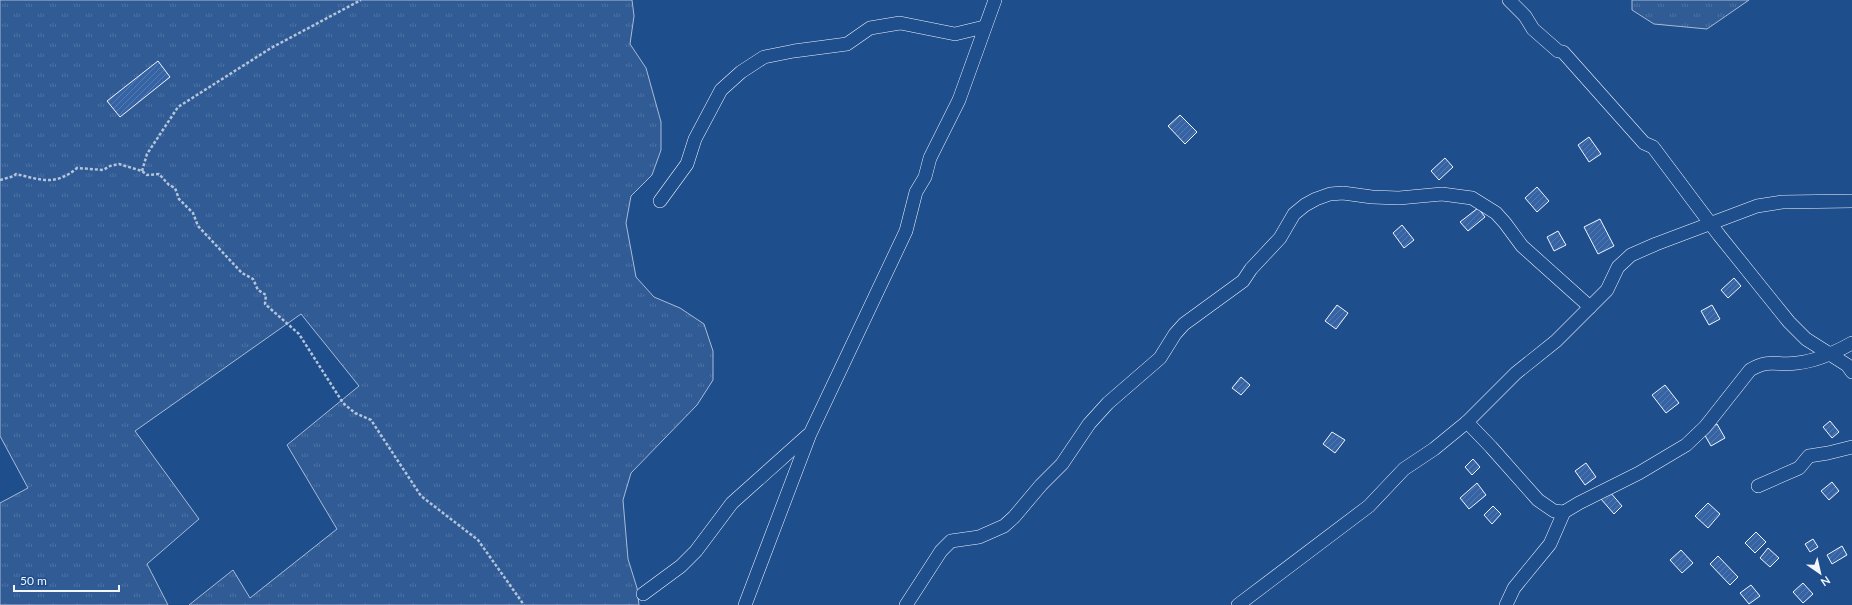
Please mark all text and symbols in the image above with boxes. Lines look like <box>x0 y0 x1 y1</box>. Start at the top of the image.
north arrow <box>1800 553 1840 593</box>
scale bar <box>14 567 119 593</box>
text: 50 m <box>20 573 47 588</box>
text: N <box>1819 574 1833 589</box>

